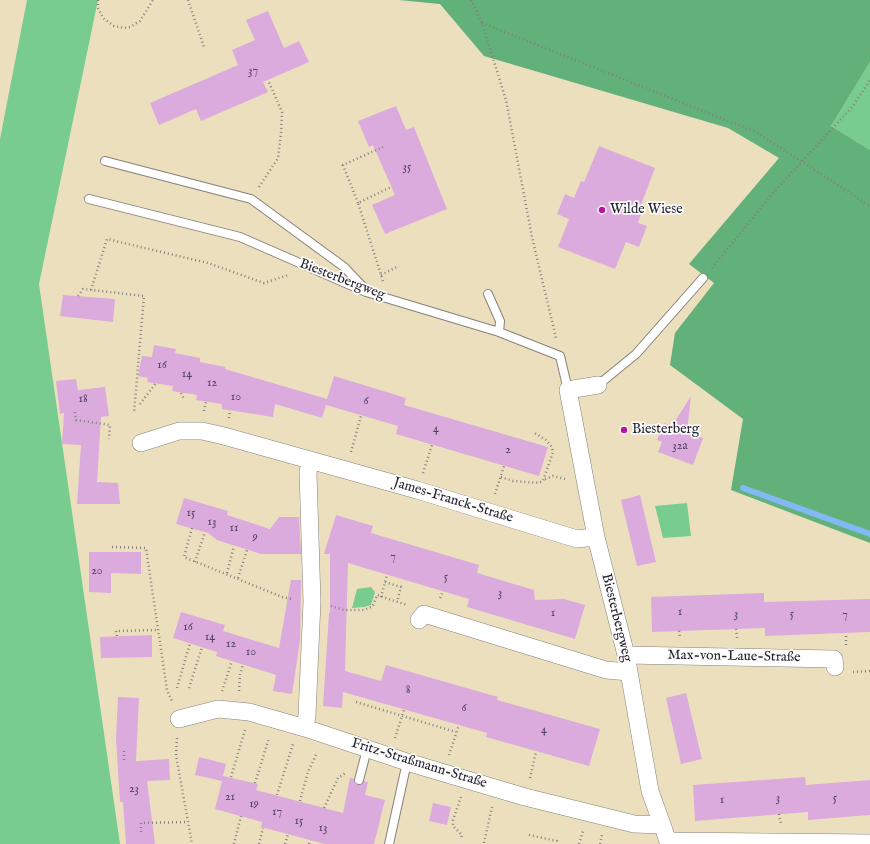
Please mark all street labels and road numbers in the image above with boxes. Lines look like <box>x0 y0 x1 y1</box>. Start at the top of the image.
street label: Biesterbergweg <box>297 256 387 304</box>
street label: James-Franck-Straße <box>391 475 515 527</box>
street label: Biesterbergweg <box>597 572 635 664</box>
street label: Max-von-Laue-Straße <box>667 647 801 667</box>
street label: Fritz-Straßmann-Straße <box>349 735 489 793</box>

